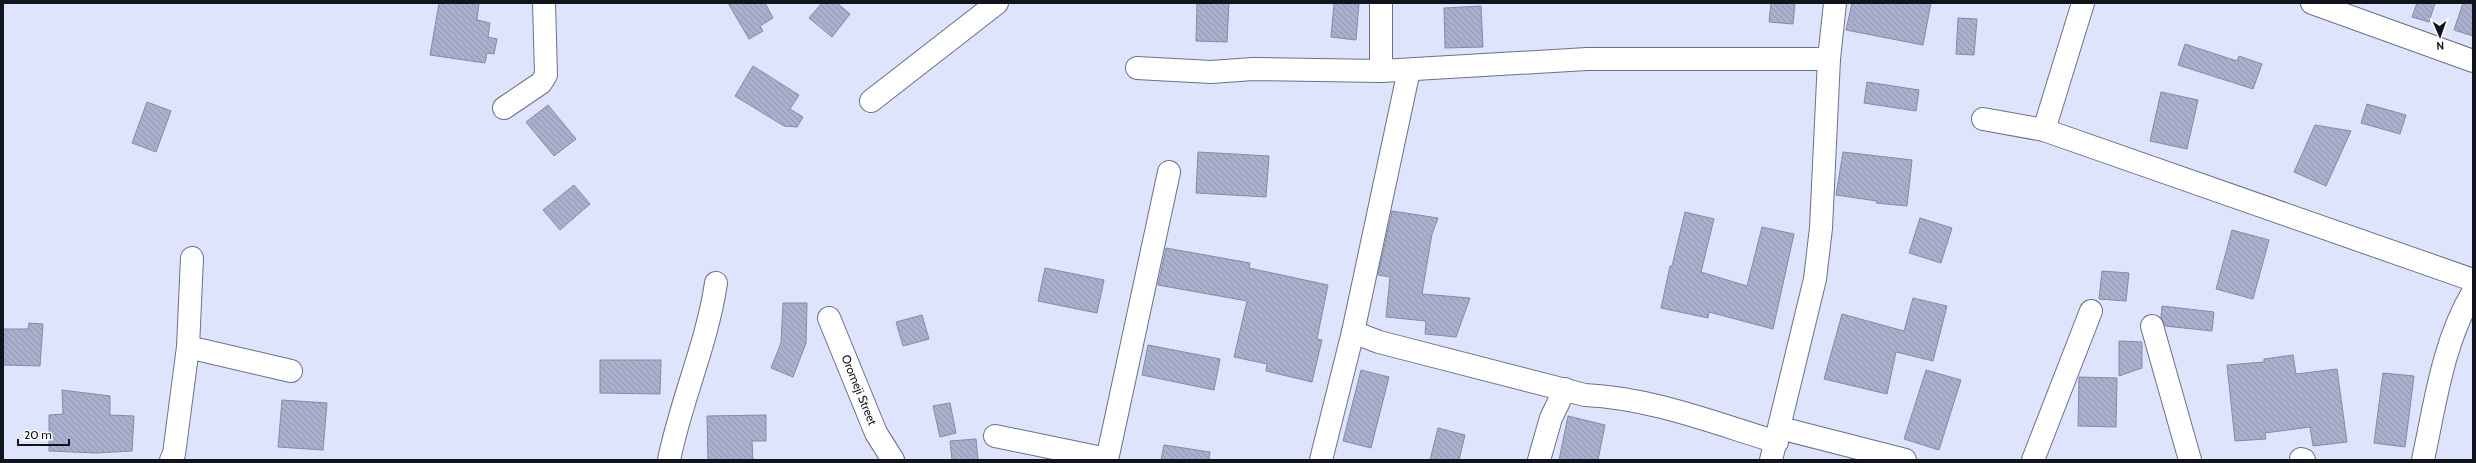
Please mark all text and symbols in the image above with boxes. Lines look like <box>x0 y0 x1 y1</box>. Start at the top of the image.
north arrow <box>2420 16 2460 56</box>
text: N <box>2436 39 2444 53</box>
street label: Oromeji Street <box>839 352 880 427</box>
scale bar <box>18 421 69 447</box>
text: 20 m <box>24 427 52 442</box>

